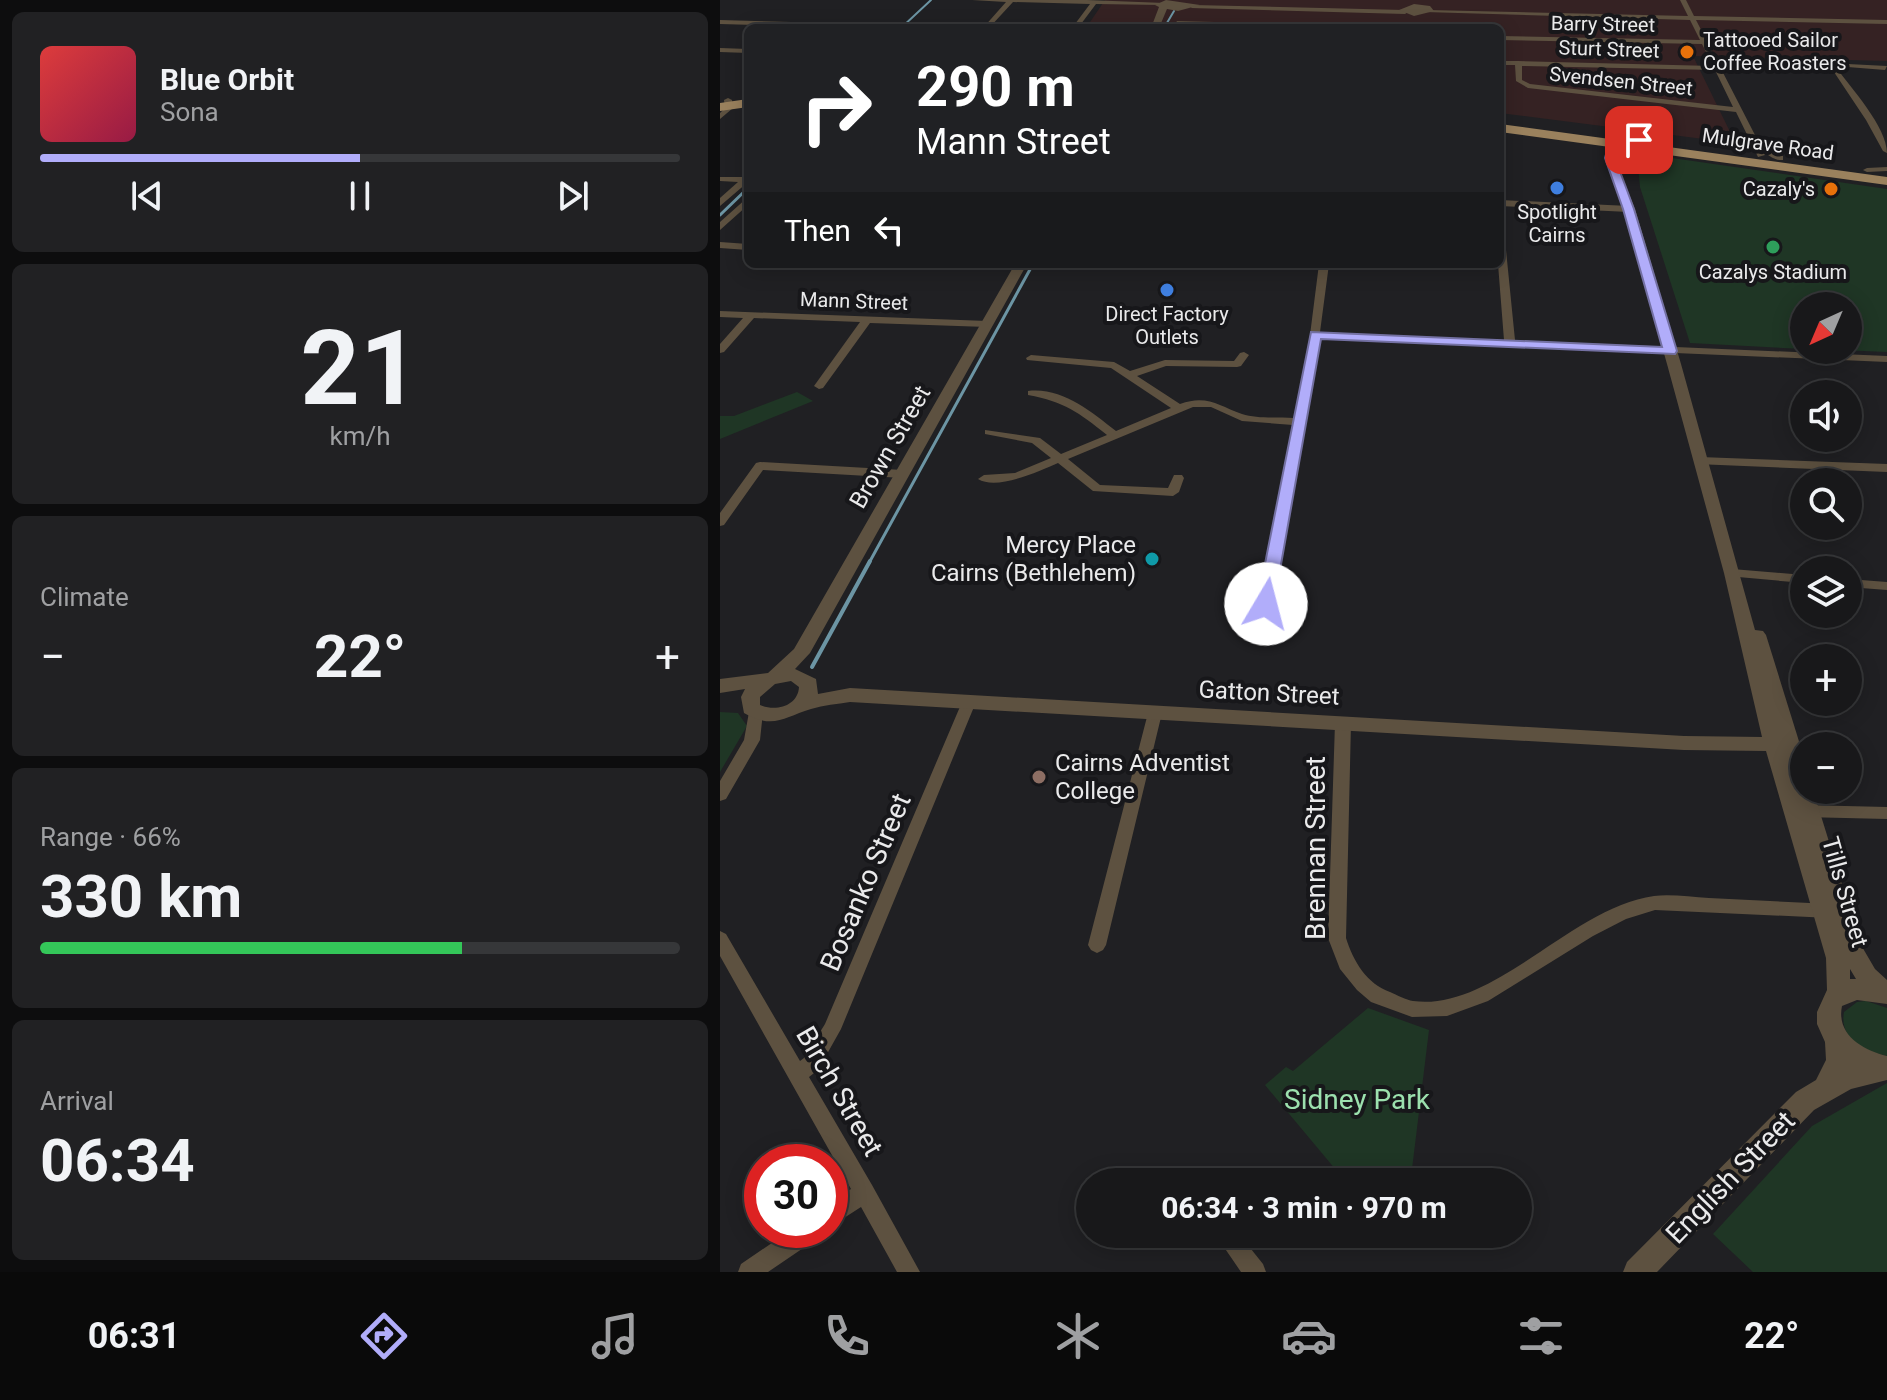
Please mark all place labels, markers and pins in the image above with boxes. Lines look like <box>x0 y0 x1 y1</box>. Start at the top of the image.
place label: Tattooed Sailor Coffee Roasters <box>1703 28 1846 75</box>
marker: Tattooed Sailor Coffee Roasters <box>1678 43 1696 61</box>
pin <box>1605 106 1673 174</box>
place label: Cazaly's <box>1743 177 1815 201</box>
marker: Spotlight Cairns <box>1548 179 1566 197</box>
marker: Cazaly's <box>1822 180 1840 198</box>
place label: Spotlight Cairns <box>1517 200 1597 247</box>
marker: Cazalys Stadium <box>1764 238 1782 256</box>
place label: Cazalys Stadium <box>1699 260 1847 284</box>
marker: Direct Factory Outlets <box>1158 281 1176 299</box>
place label: Direct Factory Outlets <box>1105 302 1229 349</box>
place label: Mercy Place Cairns (Bethlehem) <box>931 531 1136 587</box>
marker: Mercy Place Cairns (Bethlehem) <box>1143 550 1161 568</box>
place label: Cairns Adventist College <box>1055 749 1230 805</box>
marker: Cairns Adventist College <box>1030 768 1048 786</box>

